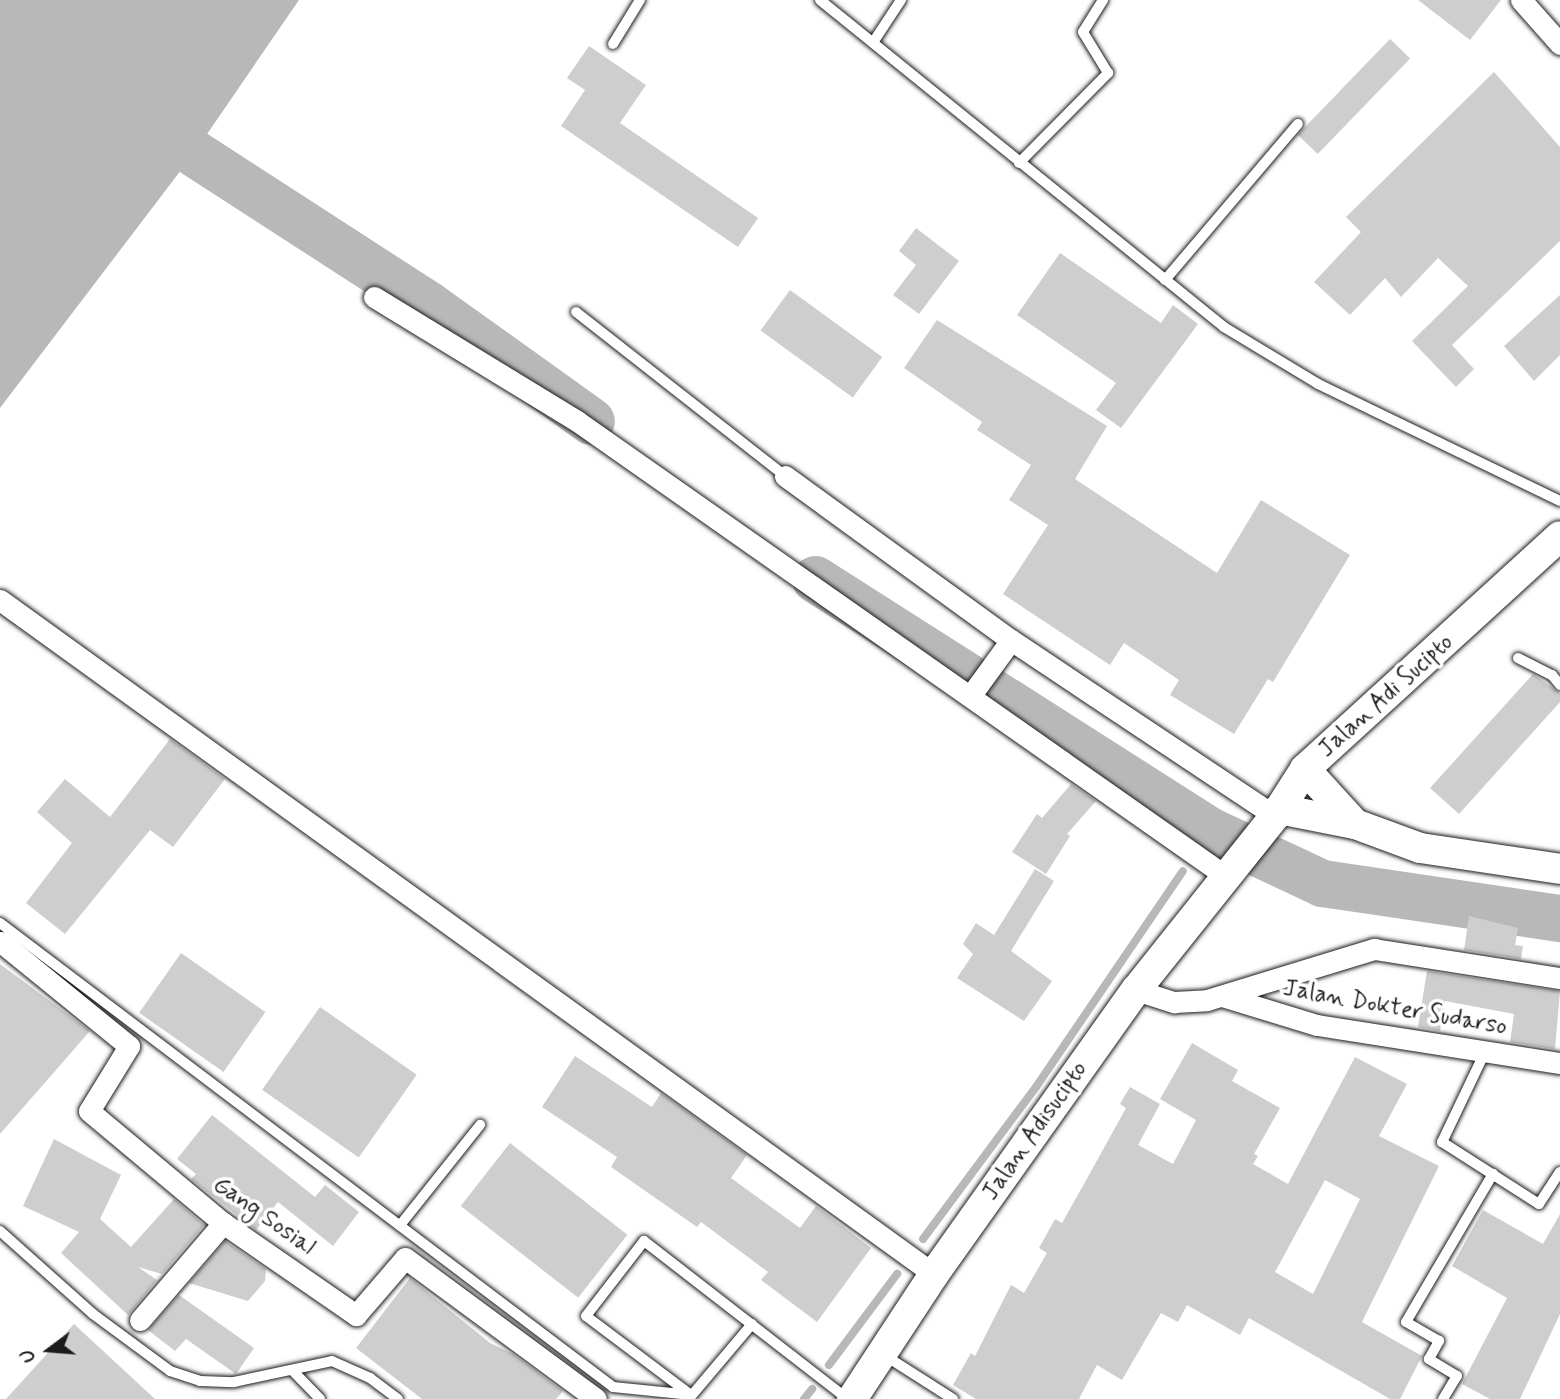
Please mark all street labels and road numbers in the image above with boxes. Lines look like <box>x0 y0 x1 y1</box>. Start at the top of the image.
street label: Jalan Adi Sucipto <box>1309 625 1463 767</box>
street label: Jalan Dokter Sudarso <box>1281 974 1509 1042</box>
street label: Jalan Adisucipto <box>975 1054 1095 1208</box>
street label: Gang Sosial <box>207 1170 321 1262</box>

